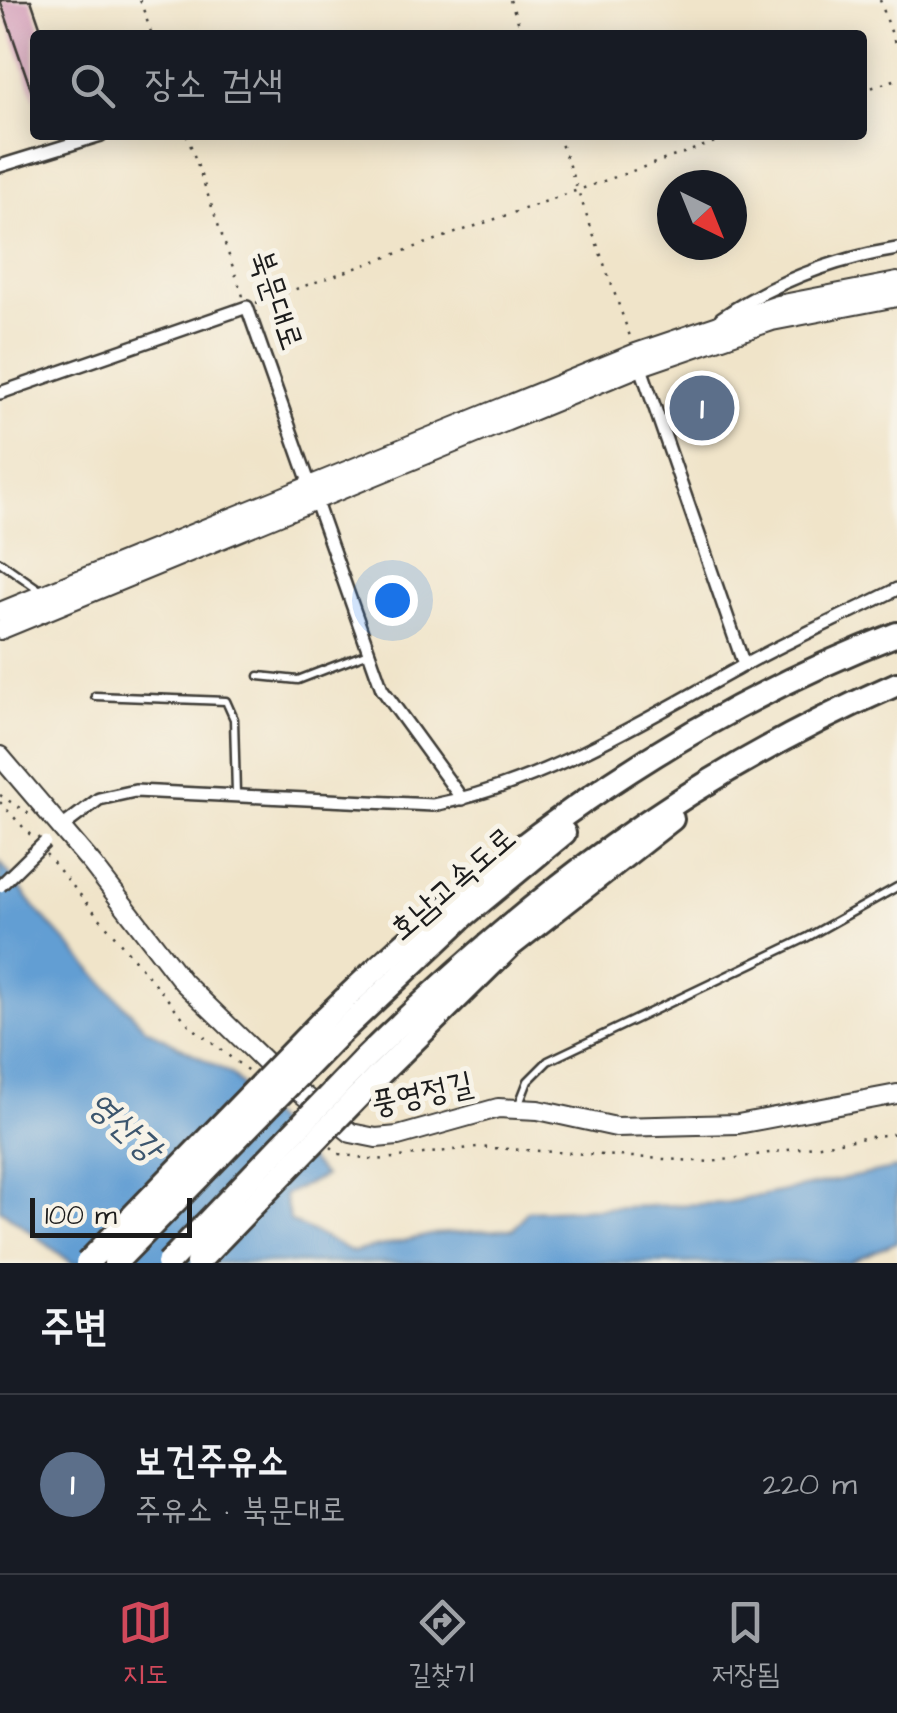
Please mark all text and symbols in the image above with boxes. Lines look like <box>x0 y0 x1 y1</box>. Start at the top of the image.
search box <box>30 30 867 140</box>
icon: search <box>65 58 120 113</box>
text: 장소 검색 <box>145 59 283 111</box>
north arrow <box>657 170 747 260</box>
street label: 북문대로 <box>238 244 314 356</box>
pin: 1 <box>670 370 734 446</box>
your location <box>367 575 418 626</box>
street label: 호남고속도로 <box>380 816 526 952</box>
street label: 풍영정길 <box>367 1061 477 1127</box>
water label: 영산강 <box>76 1081 175 1176</box>
scale bar <box>30 1193 192 1238</box>
text: 100 m <box>45 1196 117 1235</box>
text: 주변 <box>40 1299 108 1357</box>
text: 보건주유소 <box>135 1436 288 1488</box>
text: 1 <box>70 1462 75 1507</box>
text: 220 m <box>762 1462 857 1507</box>
text: 주유소 · 북문대로 <box>135 1488 345 1533</box>
tab: 지도 <box>118 1595 173 1694</box>
tab: 길찾기 <box>408 1595 476 1694</box>
tab: 저장됨 <box>712 1595 779 1694</box>

